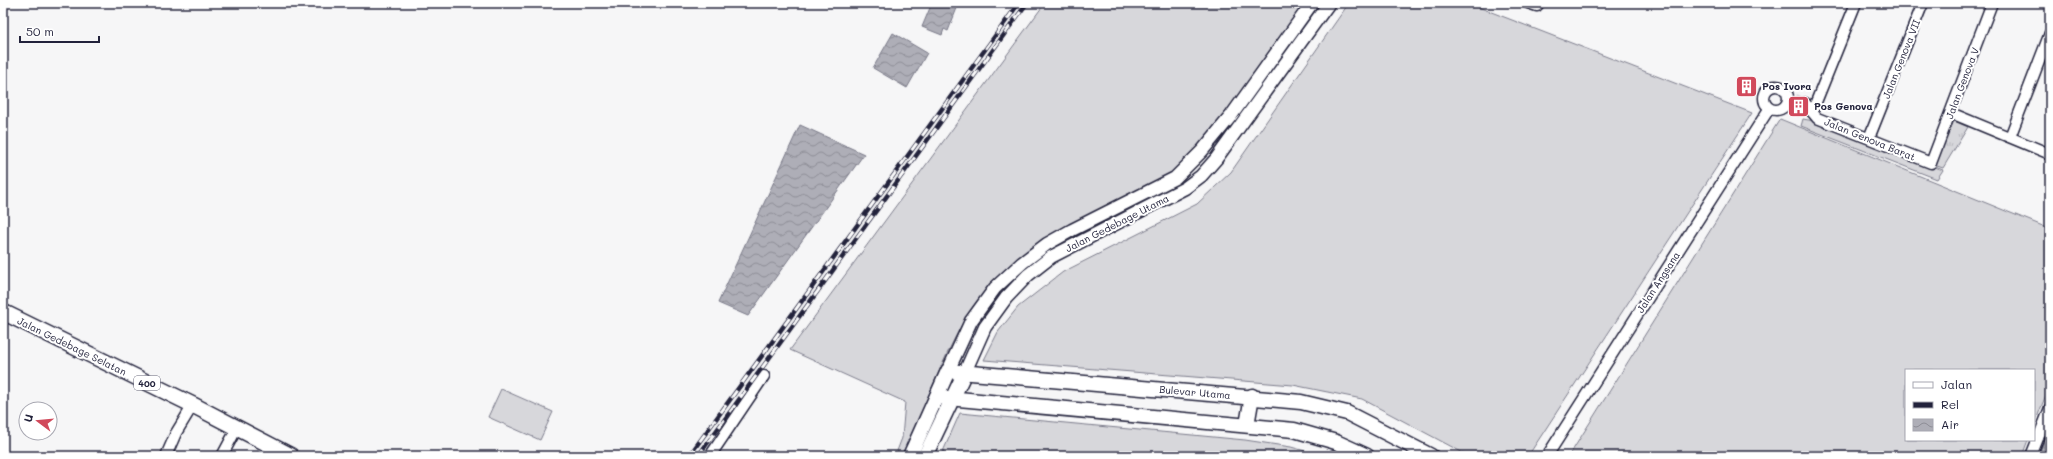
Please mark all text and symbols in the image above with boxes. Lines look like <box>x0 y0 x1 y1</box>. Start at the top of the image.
street label: Jalan Genova VII <box>1879 17 1923 101</box>
scale bar <box>20 18 99 44</box>
text: 50 m <box>26 23 54 39</box>
street label: Jalan Genova V <box>1942 45 1982 121</box>
building icon: Pos Ivora <box>1733 73 1759 99</box>
place label: Pos Ivora <box>1762 79 1811 93</box>
building icon: Pos Genova <box>1785 93 1811 119</box>
place label: Pos Genova <box>1814 99 1873 113</box>
street label: Jalan Genova Barat <box>1822 114 1918 164</box>
street label: Jalan Gedebage Utama <box>1063 191 1171 255</box>
street label: Jalan Angsana <box>1633 249 1683 315</box>
street label: Jalan Gedebage Selatan <box>15 313 129 379</box>
legend <box>1905 369 2035 441</box>
road number: 400 <box>134 376 160 390</box>
text: Jalan <box>1941 376 1972 392</box>
street label: Bulevar Utama <box>1159 382 1231 402</box>
text: Rel <box>1941 396 1959 412</box>
north arrow <box>18 401 58 441</box>
text: U <box>20 412 36 424</box>
text: Air <box>1941 416 1959 432</box>

